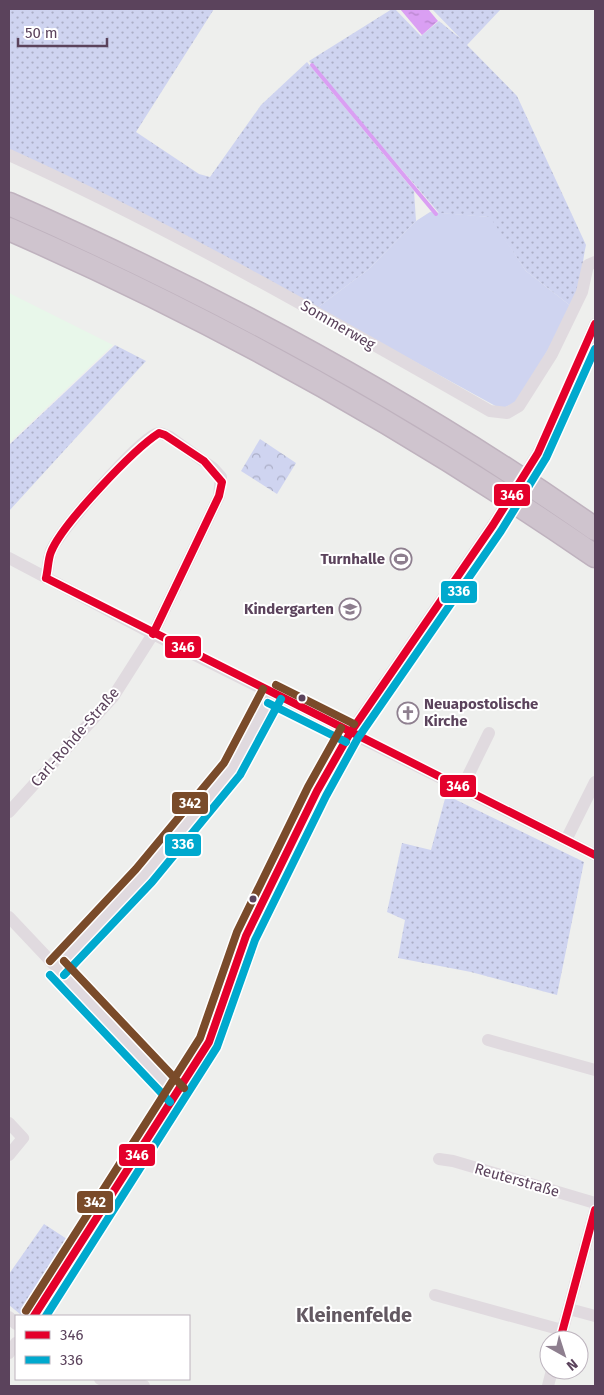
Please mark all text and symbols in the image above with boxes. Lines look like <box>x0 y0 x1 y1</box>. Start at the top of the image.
scale bar <box>18 15 106 47</box>
text: 50 m <box>25 24 58 42</box>
street label: Sommerweg <box>297 296 379 354</box>
line badge: 346 <box>493 483 531 507</box>
text: 346 <box>499 487 524 504</box>
sports icon: Turnhalle <box>389 547 413 571</box>
place label: Turnhalle <box>320 550 385 568</box>
line badge: 336 <box>440 580 478 604</box>
text: 336 <box>447 583 470 600</box>
school or university icon: Kindergarten <box>338 597 362 621</box>
place label: Kindergarten <box>244 600 334 618</box>
line badge: 346 <box>164 635 202 659</box>
text: 346 <box>170 639 195 656</box>
street label: Carl-Rohde-Straße <box>27 684 123 790</box>
unlabelled marker <box>297 693 307 703</box>
place label: Neuapostolische Kirche <box>424 695 538 730</box>
church icon: Neuapostolische Kirche <box>396 701 420 725</box>
line badge: 346 <box>439 774 477 798</box>
text: 346 <box>445 778 470 795</box>
line badge: 342 <box>171 791 209 815</box>
text: 342 <box>178 795 201 812</box>
line badge: 336 <box>164 833 202 857</box>
text: 336 <box>171 836 194 853</box>
unlabelled marker <box>248 894 258 904</box>
line badge: 346 <box>118 1143 156 1167</box>
text: 346 <box>124 1147 149 1164</box>
street label: Reuterstraße <box>472 1159 562 1201</box>
line badge: 342 <box>76 1190 114 1214</box>
text: 342 <box>83 1194 106 1211</box>
district label: Kleinenfelde <box>296 1303 412 1327</box>
legend <box>15 1315 190 1380</box>
text: 346 <box>60 1326 83 1344</box>
north arrow <box>539 1330 589 1380</box>
text: 336 <box>60 1351 83 1369</box>
text: N <box>563 1355 581 1374</box>

